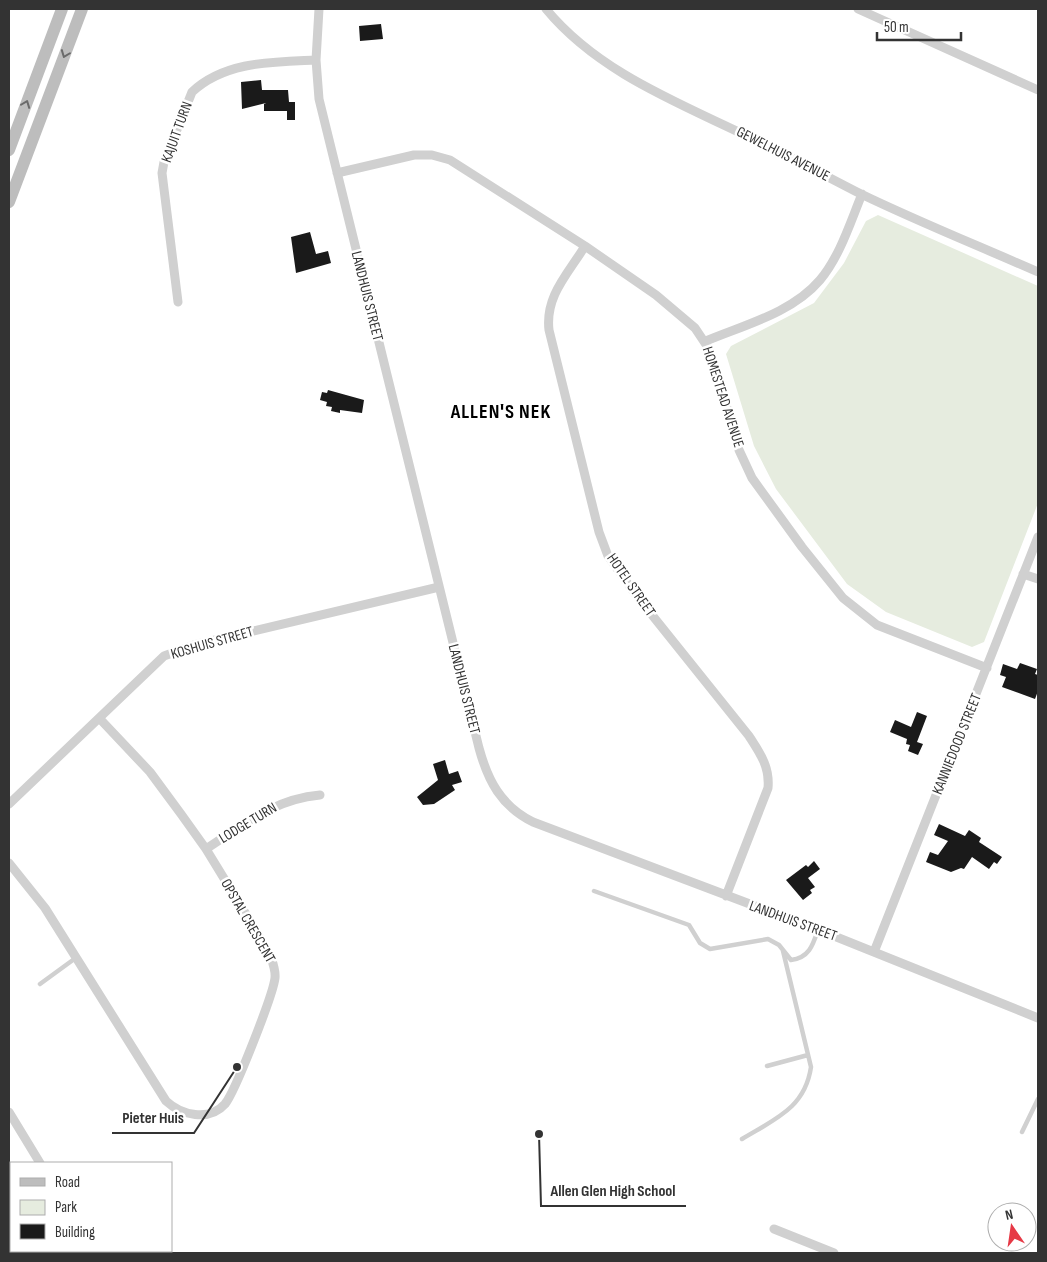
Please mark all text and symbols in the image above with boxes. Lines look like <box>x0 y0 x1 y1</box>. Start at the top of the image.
scale bar <box>877 10 961 42</box>
text: 50 m <box>884 18 909 37</box>
one-way arrow <box>61 50 71 58</box>
street label: KAJUIT TURN <box>157 99 197 165</box>
one-way arrow <box>20 100 30 109</box>
street label: GEWELHUIS AVENUE <box>733 122 833 186</box>
street label: LANDHUIS STREET <box>347 249 387 343</box>
street label: HOMESTEAD AVENUE <box>698 344 748 450</box>
district label: ALLEN'S NEK <box>450 400 551 424</box>
street label: HOTEL STREET <box>602 550 660 620</box>
street label: KOSHUIS STREET <box>169 622 255 664</box>
street label: LANDHUIS STREET <box>444 642 484 736</box>
street label: KANNIEDOOD STREET <box>928 691 986 797</box>
street label: LODGE TURN <box>216 798 280 848</box>
street label: OPSTAL CRESCENT <box>216 876 280 966</box>
street label: LANDHUIS STREET <box>747 896 839 946</box>
callout: Pieter Huis <box>112 1102 194 1133</box>
text: Pieter Huis <box>122 1109 184 1128</box>
legend <box>10 1162 172 1252</box>
text: Road <box>55 1173 80 1192</box>
callout: Allen Glen High School <box>541 1175 686 1206</box>
text: Allen Glen High School <box>549 1182 676 1201</box>
text: Park <box>55 1198 77 1217</box>
north arrow <box>987 1202 1037 1252</box>
text: N <box>1004 1206 1015 1224</box>
text: Building <box>55 1223 95 1242</box>

